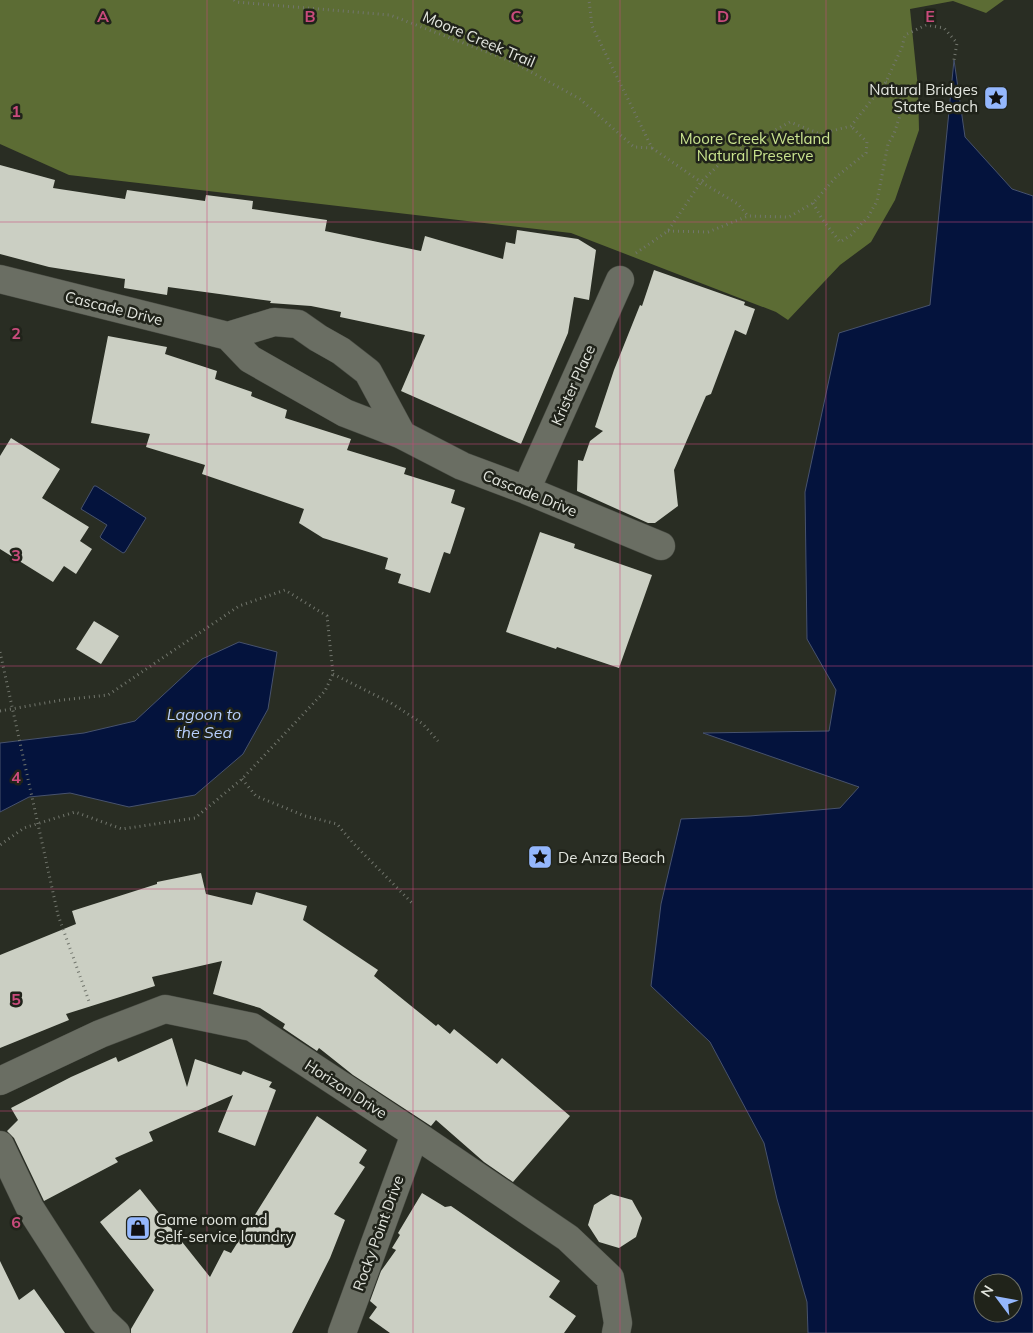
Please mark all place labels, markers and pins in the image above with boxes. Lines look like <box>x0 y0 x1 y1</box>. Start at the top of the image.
place label: Natural Bridges State Beach <box>869 80 978 116</box>
place icon: Natural Bridges State Beach <box>983 85 1009 111</box>
place icon: De Anza Beach <box>527 844 553 870</box>
place label: De Anza Beach <box>558 848 665 867</box>
place label: Game room and Self-service laundry <box>156 1210 294 1246</box>
shop icon: Game room and Self-service laundry <box>125 1215 151 1241</box>

